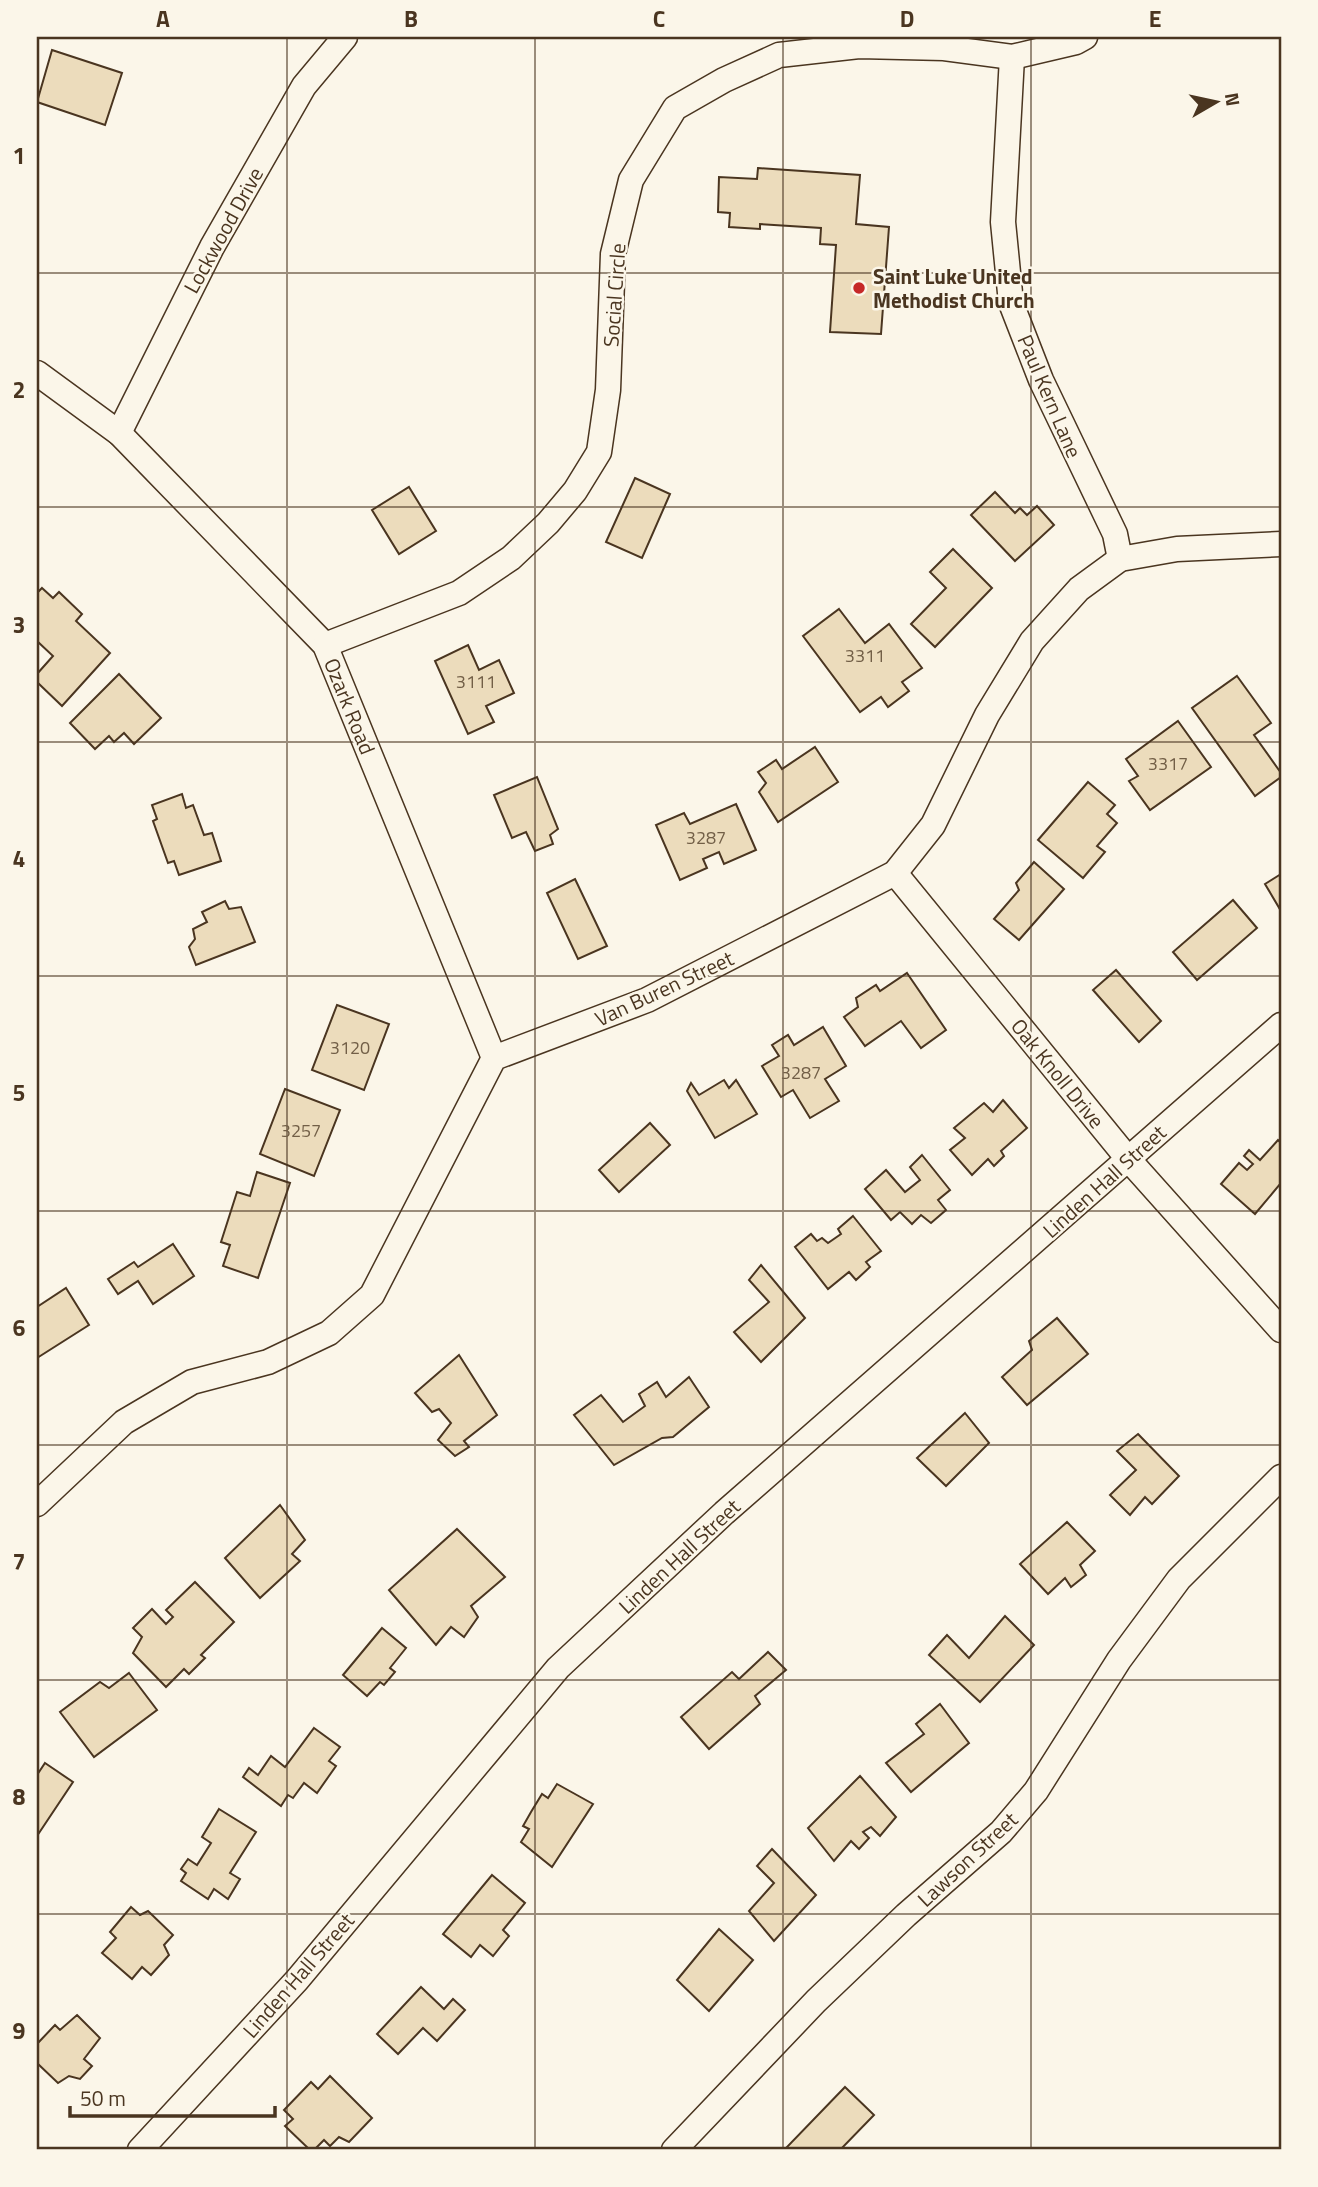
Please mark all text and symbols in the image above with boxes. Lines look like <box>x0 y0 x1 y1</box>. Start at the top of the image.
text: A <box>156 1 170 36</box>
text: B <box>404 1 418 36</box>
text: C <box>653 1 665 36</box>
text: D <box>900 1 914 36</box>
text: E <box>1149 1 1161 36</box>
north arrow <box>1182 66 1252 136</box>
text: N <box>1218 90 1249 108</box>
text: 1 <box>13 138 25 173</box>
street label: Lockwood Drive <box>175 161 271 299</box>
street label: Social Circle <box>594 242 634 348</box>
place label: Saint Luke United Methodist Church <box>873 260 1035 316</box>
marker: Saint Luke United Methodist Church <box>851 280 867 296</box>
street label: Paul Kern Lane <box>1010 329 1090 463</box>
text: 2 <box>13 372 25 407</box>
text: 3 <box>13 607 25 642</box>
house number: 3311 <box>845 642 885 669</box>
street label: Ozark Road <box>316 653 384 759</box>
house number: 3111 <box>456 668 496 695</box>
house number: 3317 <box>1148 750 1188 777</box>
house number: 3287 <box>686 824 726 851</box>
text: 4 <box>13 841 25 876</box>
street label: Van Buren Street <box>589 942 739 1034</box>
street label: Oak Knoll Drive <box>1004 1011 1112 1135</box>
house number: 3120 <box>330 1034 370 1061</box>
house number: 3287 <box>781 1059 821 1086</box>
text: 5 <box>13 1075 25 1110</box>
street label: Linden Hall Street <box>1035 1116 1173 1245</box>
house number: 3257 <box>281 1117 321 1144</box>
text: 6 <box>13 1310 26 1345</box>
street label: Linden Hall Street <box>611 1490 748 1621</box>
text: 7 <box>13 1544 25 1579</box>
text: 8 <box>13 1779 26 1814</box>
street label: Lawson Street <box>910 1803 1025 1914</box>
street label: Linden Hall Street <box>235 1905 362 2045</box>
text: 9 <box>13 2013 26 2048</box>
scale bar <box>70 2075 275 2119</box>
text: 50 m <box>80 2082 126 2114</box>

